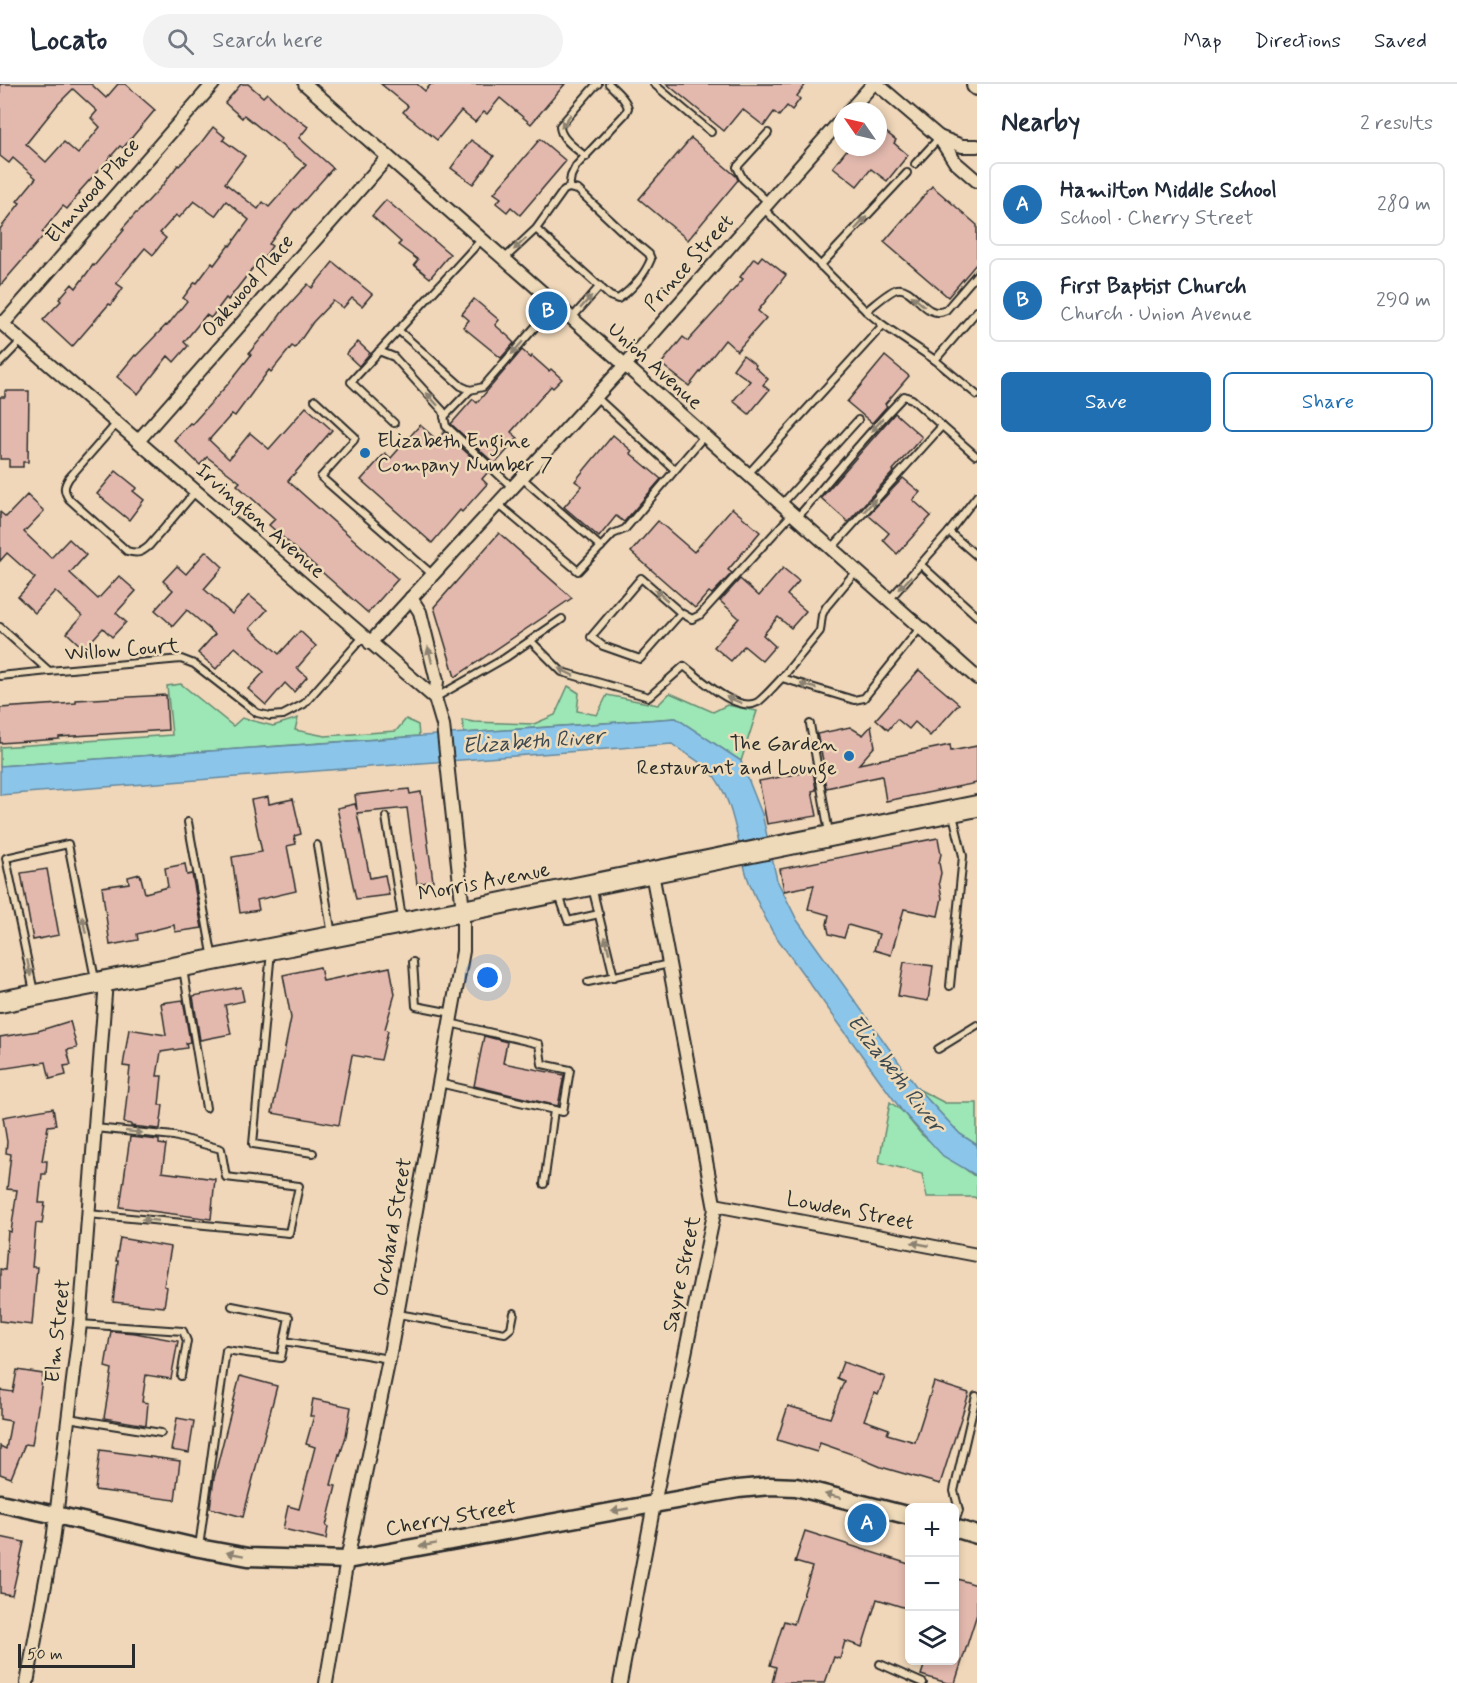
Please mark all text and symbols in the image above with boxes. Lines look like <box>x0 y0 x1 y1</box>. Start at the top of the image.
search box <box>143 14 563 68</box>
text: Locato <box>30 23 107 60</box>
icon: search <box>164 25 197 58</box>
text: Search here <box>212 27 323 55</box>
text: Map <box>1183 27 1222 55</box>
text: Directions <box>1255 27 1341 55</box>
text: Saved <box>1374 27 1427 55</box>
north arrow <box>833 102 887 156</box>
text: Nearby <box>1001 106 1080 140</box>
text: 2 results <box>1360 110 1433 137</box>
one-way arrow <box>560 112 572 128</box>
street label: Elmwood Place <box>39 132 147 250</box>
text: Hamilton Middle School <box>1060 177 1277 205</box>
text: A <box>1016 191 1029 218</box>
text: 280 m <box>1377 191 1431 218</box>
text: School · Cherry Street <box>1060 205 1253 232</box>
street label: Prince Street <box>638 208 740 318</box>
one-way arrow <box>853 217 867 231</box>
street label: Oakwood Place <box>195 228 301 344</box>
one-way arrow <box>513 236 527 250</box>
text: First Baptist Church <box>1060 273 1247 301</box>
text: B <box>1016 287 1029 314</box>
text: 290 m <box>1376 287 1431 314</box>
pin: B <box>528 288 568 334</box>
one-way arrow <box>910 294 926 307</box>
one-way arrow <box>579 295 592 310</box>
text: Church · Union Avenue <box>1060 301 1252 328</box>
street label: Union Avenue <box>601 316 709 416</box>
one-way arrow <box>511 340 524 355</box>
button: Save <box>1001 372 1211 432</box>
button: Share <box>1223 372 1433 432</box>
one-way arrow <box>425 392 439 407</box>
one-way arrow <box>870 418 884 432</box>
place label: Elizabeth Engine Company Number 7 <box>377 427 553 479</box>
marker: Elizabeth Engine Company Number 7 <box>358 446 372 460</box>
street label: Irvington Avenue <box>189 457 331 585</box>
one-way arrow <box>863 498 876 513</box>
one-way arrow <box>899 575 912 590</box>
one-way arrow <box>653 589 669 602</box>
street label: Willow Court <box>64 632 181 668</box>
one-way arrow <box>425 646 435 664</box>
one-way arrow <box>558 667 575 676</box>
one-way arrow <box>798 681 816 690</box>
one-way arrow <box>725 695 743 705</box>
water label: Elizabeth River <box>461 723 608 761</box>
place label: The Garden Restaurant and Lounge <box>637 730 838 784</box>
marker: The Garden Restaurant and Lounge <box>842 749 856 763</box>
street label: Morris Avenue <box>416 855 552 908</box>
one-way arrow <box>79 916 88 935</box>
one-way arrow <box>601 936 611 955</box>
one-way arrow <box>24 958 34 977</box>
your location <box>473 963 502 992</box>
water label: Elizabeth River <box>840 1009 952 1141</box>
one-way arrow <box>125 1127 144 1137</box>
street label: Orchard Street <box>367 1155 419 1299</box>
street label: Lowden Street <box>784 1185 916 1237</box>
street label: Sayre Street <box>656 1213 708 1335</box>
one-way arrow <box>141 1215 160 1225</box>
one-way arrow <box>910 1239 929 1248</box>
street label: Elm Street <box>39 1278 77 1384</box>
one-way arrow <box>823 1491 842 1501</box>
street label: Cherry Street <box>383 1493 519 1543</box>
pin: A <box>848 1500 886 1546</box>
map controls <box>905 1503 959 1665</box>
button: + <box>905 1503 959 1557</box>
one-way arrow <box>610 1506 629 1515</box>
one-way arrow <box>418 1541 437 1550</box>
one-way arrow <box>225 1549 244 1558</box>
button: − <box>905 1557 959 1611</box>
button: layers <box>905 1611 959 1665</box>
scale bar <box>18 1641 135 1668</box>
text: 50 m <box>27 1644 63 1665</box>

